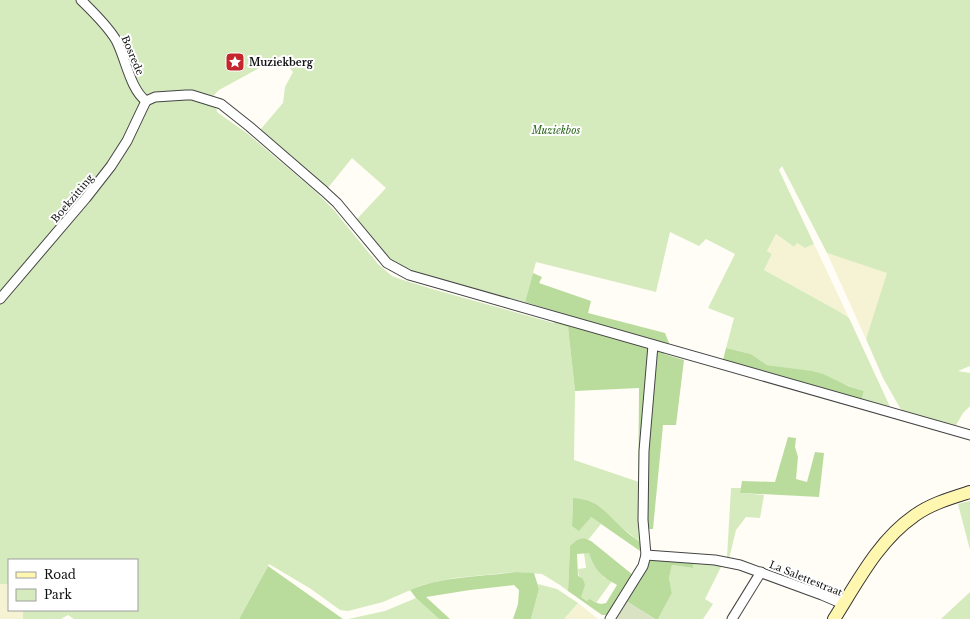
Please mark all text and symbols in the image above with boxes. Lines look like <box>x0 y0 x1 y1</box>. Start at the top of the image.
street label: Bosrede <box>118 33 147 77</box>
place icon: Muziekberg <box>224 51 246 73</box>
place label: Muziekberg <box>249 56 314 69</box>
park label: Muziekbos <box>531 124 580 137</box>
street label: Boekzitting <box>48 171 97 225</box>
street label: La Salettestraat <box>767 558 845 599</box>
legend <box>8 559 138 611</box>
text: Road <box>44 567 76 582</box>
text: Park <box>44 587 72 602</box>

